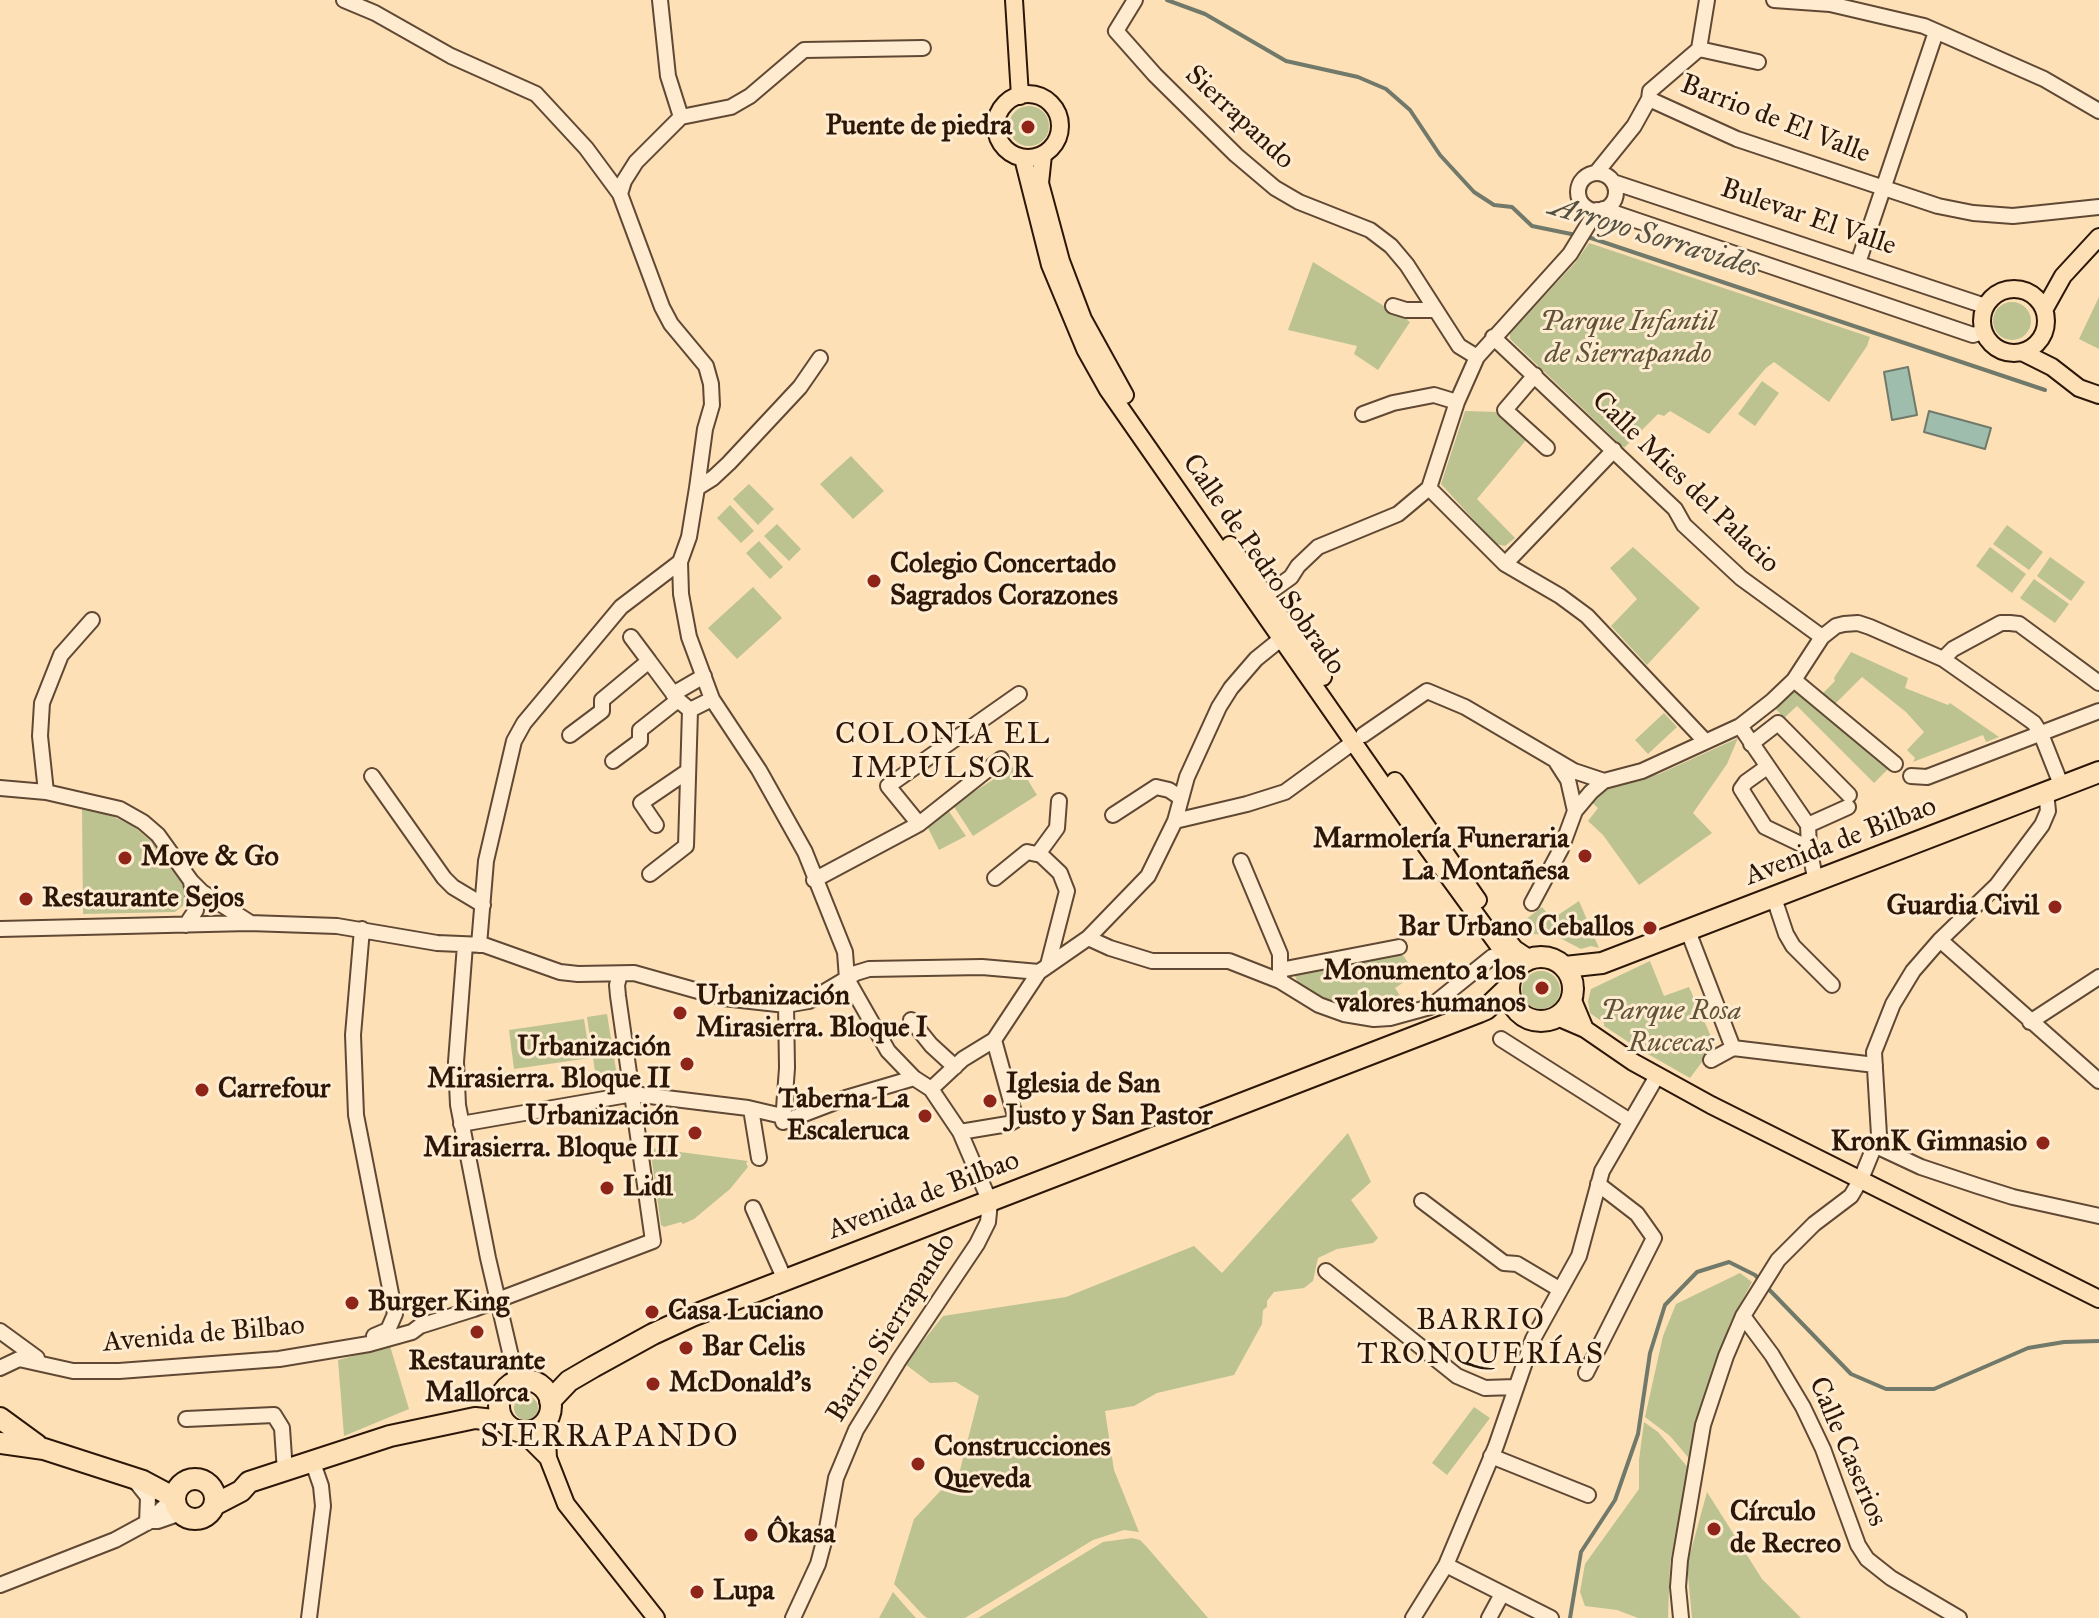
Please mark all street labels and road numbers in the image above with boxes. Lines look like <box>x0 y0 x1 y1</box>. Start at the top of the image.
street label: Sierrapando <box>1177 59 1301 177</box>
street label: Barrio de El Valle <box>1675 68 1875 172</box>
street label: Bulevar El Valle <box>1716 172 1900 264</box>
street label: Calle Mies del Palacio <box>1584 385 1786 581</box>
street label: Calle de Pedro Sobrado <box>1174 448 1352 682</box>
street label: Avenida de Bilbao <box>1741 790 1941 894</box>
street label: Avenida de Bilbao <box>824 1144 1024 1248</box>
street label: Barrio Sierrapando <box>820 1227 964 1429</box>
street label: Avenida de Bilbao <box>102 1309 306 1361</box>
street label: Calle Caserios <box>1800 1372 1894 1532</box>

